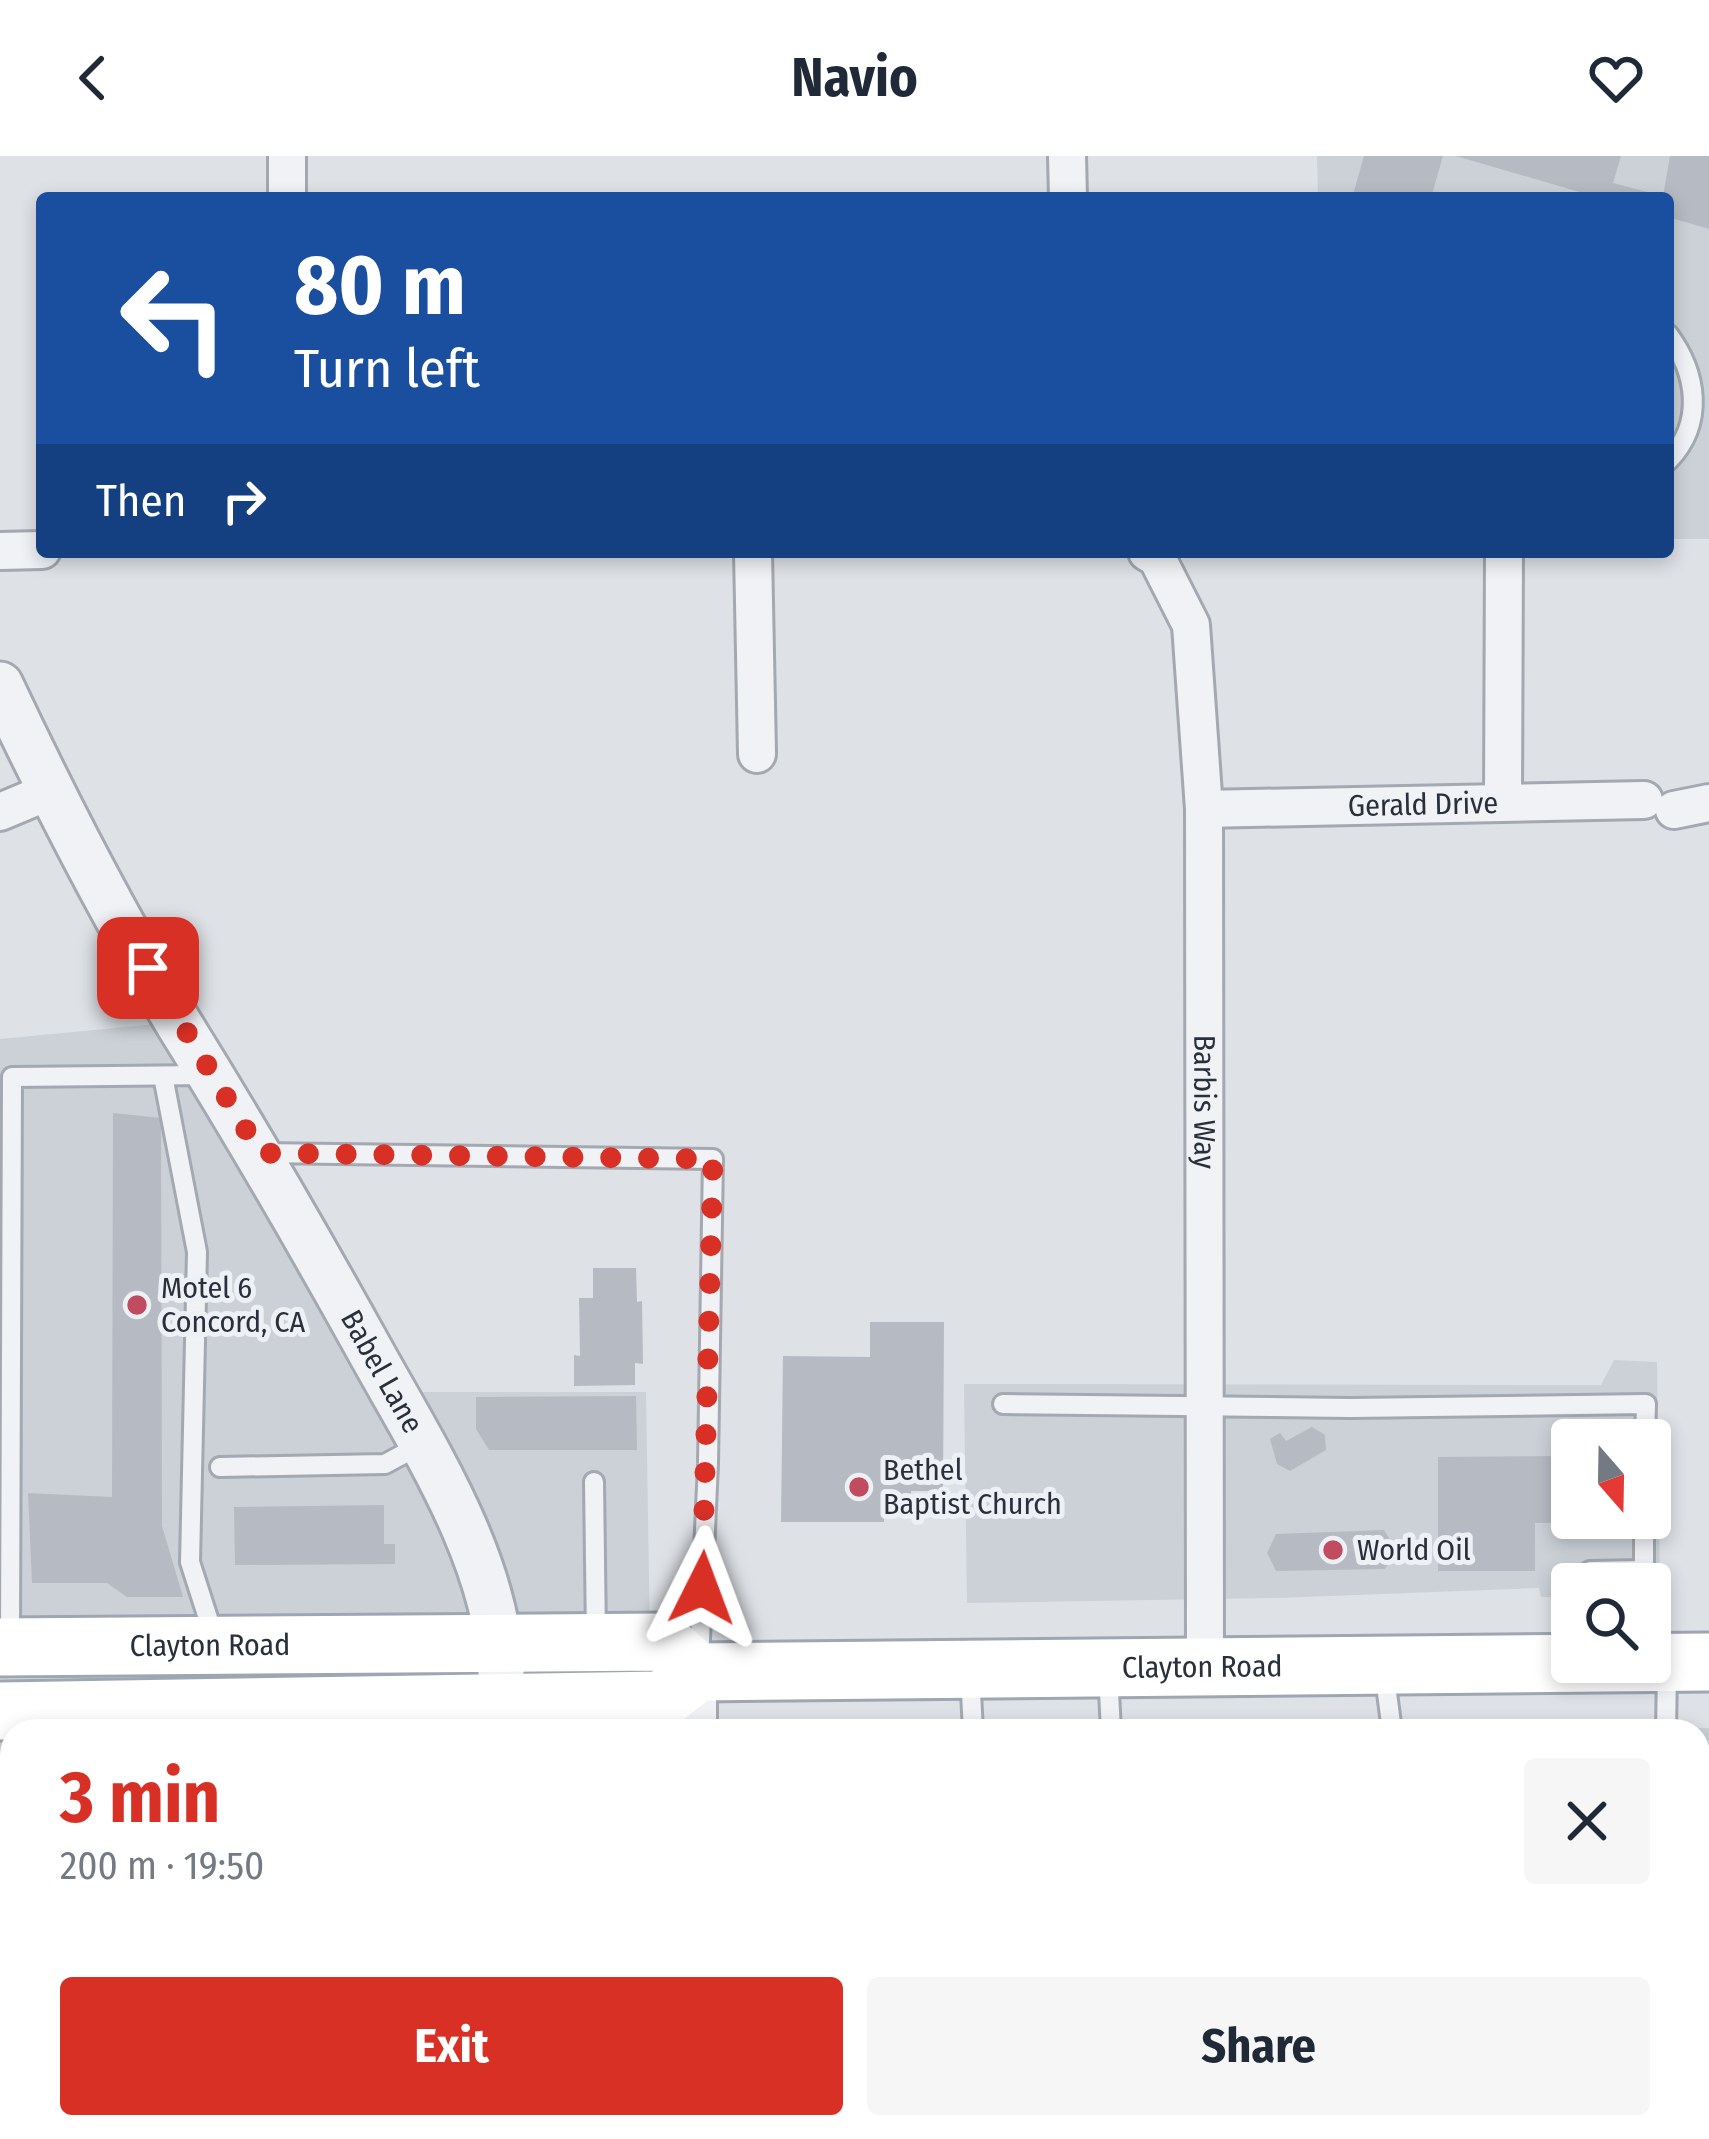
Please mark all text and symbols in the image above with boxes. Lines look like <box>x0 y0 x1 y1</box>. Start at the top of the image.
icon: back <box>60 45 126 111</box>
icon: heart <box>1583 45 1649 111</box>
text: Navio <box>791 46 918 110</box>
text: 80 m <box>294 235 466 336</box>
icon: left <box>96 240 252 396</box>
text: Turn left <box>294 337 480 401</box>
icon: right <box>211 468 277 534</box>
text: Then <box>96 474 187 528</box>
street label: Gerald Drive <box>1347 785 1499 824</box>
pin <box>97 917 199 1019</box>
icon: arrive <box>115 935 181 1001</box>
street label: Barbis Way <box>1186 1035 1222 1169</box>
place label: Motel 6 Concord, CA <box>161 1270 306 1340</box>
marker: Motel 6 Concord, CA <box>124 1292 150 1318</box>
street label: Babel Lane <box>333 1304 431 1439</box>
north arrow <box>1551 1419 1671 1539</box>
map controls <box>1551 1419 1671 1683</box>
place label: Bethel Baptist Church <box>883 1452 1062 1522</box>
marker: Bethel Baptist Church <box>846 1474 872 1500</box>
position arrow <box>639 1525 765 1651</box>
place label: World Oil <box>1357 1532 1471 1568</box>
marker: World Oil <box>1320 1537 1346 1563</box>
button: search <box>1551 1563 1671 1683</box>
street label: Clayton Road <box>130 1627 290 1664</box>
street label: Clayton Road <box>1122 1648 1283 1686</box>
text: 3 min <box>60 1755 220 1841</box>
button: close <box>1524 1758 1650 1884</box>
text: 200 m · 19:50 <box>60 1843 264 1889</box>
button: Exit <box>60 1977 843 2115</box>
button: Share <box>867 1977 1650 2115</box>

